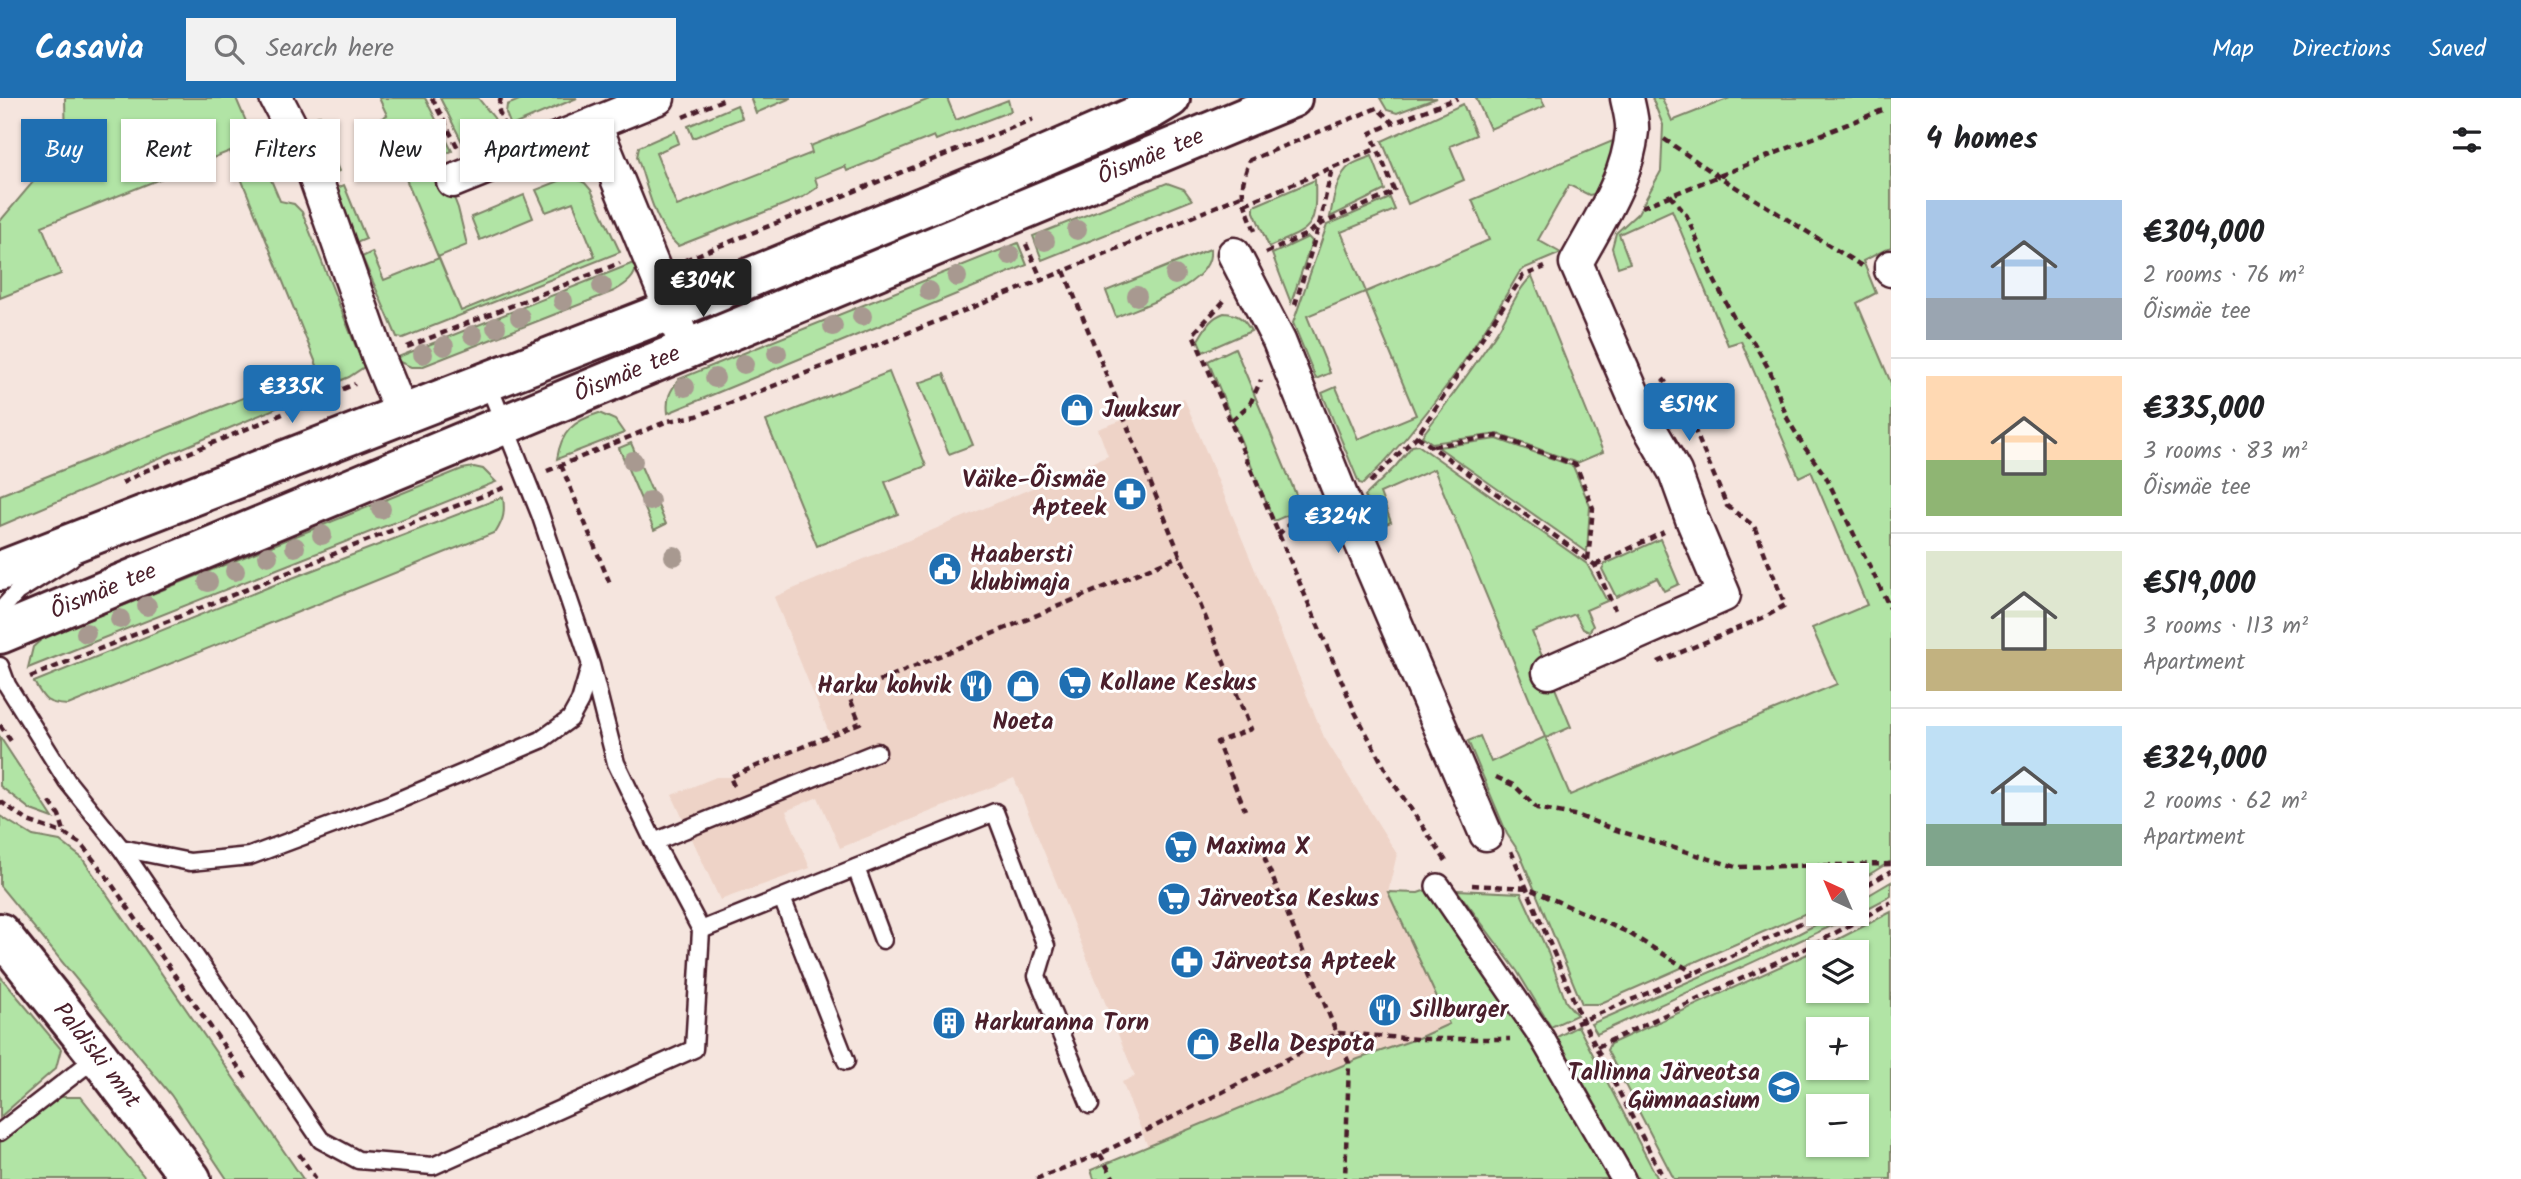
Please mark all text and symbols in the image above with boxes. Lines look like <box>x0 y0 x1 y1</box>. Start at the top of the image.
search box <box>186 18 676 81</box>
text: Casavia <box>35 23 144 76</box>
text: Search here <box>266 28 394 70</box>
icon: search <box>210 30 248 68</box>
text: Map <box>2212 30 2254 69</box>
text: Directions <box>2292 30 2391 69</box>
text: Saved <box>2429 30 2486 69</box>
text: 4 homes <box>1926 116 2038 164</box>
street label: Õismäe tee <box>1091 117 1210 196</box>
chip: Buy <box>21 119 107 182</box>
chip: Rent <box>121 119 216 182</box>
chip: Filters <box>230 119 340 182</box>
chip: New <box>354 119 446 182</box>
chip: Apartment <box>460 119 614 182</box>
icon: filters <box>2448 121 2486 159</box>
text: €304,000 <box>2143 210 2264 258</box>
icon: home <box>1982 228 2066 312</box>
text: 2 rooms · 76 m² <box>2143 258 2304 294</box>
pin: €304K <box>654 260 752 319</box>
text: €304K <box>670 264 736 300</box>
text: Õismäe tee <box>2143 294 2251 330</box>
street label: Õismäe tee <box>568 334 687 413</box>
pin: €335K <box>243 366 341 425</box>
text: €335K <box>259 370 325 406</box>
pin: €519K <box>1640 384 1738 443</box>
text: €335,000 <box>2143 386 2264 434</box>
text: €519K <box>1660 388 1718 424</box>
shop icon: Juuksur <box>1058 391 1096 429</box>
place label: Juuksur <box>1102 391 1182 430</box>
icon: home <box>1982 404 2066 488</box>
text: 3 rooms · 83 m² <box>2143 434 2307 470</box>
place label: Väike-Õismäe Apteek <box>962 461 1107 528</box>
text: Õismäe tee <box>2143 470 2251 506</box>
pharmacy icon: Väike-Õismäe Apteek <box>1111 475 1149 513</box>
pin: €324K <box>1289 496 1387 555</box>
text: €324K <box>1305 500 1371 536</box>
place label: Haabersti klubimaja <box>970 536 1073 603</box>
public building icon: Haabersti klubimaja <box>926 550 964 588</box>
street label: Õismäe tee <box>44 551 163 631</box>
text: €519,000 <box>2143 561 2255 609</box>
icon: home <box>1982 579 2066 663</box>
text: 3 rooms · 113 m² <box>2143 609 2308 645</box>
text: Apartment <box>2143 645 2245 681</box>
supermarket icon: Kollane Keskus <box>1056 664 1094 702</box>
place label: Kollane Keskus <box>1100 664 1257 703</box>
place label: Harku kohvik <box>817 667 952 706</box>
restaurant icon: Harku kohvik <box>957 667 995 705</box>
shop icon: Noeta <box>1004 667 1042 705</box>
place label: Noeta <box>993 703 1053 742</box>
text: €324,000 <box>2143 736 2266 784</box>
icon: home <box>1982 754 2066 838</box>
text: 2 rooms · 62 m² <box>2143 784 2307 820</box>
text: Apartment <box>2143 820 2245 856</box>
supermarket icon: Maxima X <box>1162 828 1200 866</box>
place label: Maxima X <box>1206 828 1310 867</box>
north arrow <box>1806 863 1869 926</box>
map controls <box>1806 863 1869 1157</box>
supermarket icon: Järveotsa Keskus <box>1155 880 1193 918</box>
place label: Järveotsa Keskus <box>1198 880 1379 919</box>
button: layers <box>1806 940 1869 1003</box>
pharmacy icon: Järveotsa Apteek <box>1168 943 1206 981</box>
place label: Järveotsa Apteek <box>1212 943 1396 982</box>
restaurant icon: Sillburger <box>1366 991 1404 1029</box>
place label: Sillburger <box>1410 991 1509 1030</box>
street label: Paldiski mnt <box>43 994 151 1118</box>
building icon: Harkuranna Torn <box>930 1004 968 1042</box>
place label: Harkuranna Torn <box>974 1004 1149 1043</box>
button: + <box>1806 1017 1869 1080</box>
shop icon: Bella Despota <box>1184 1025 1222 1063</box>
place label: Bella Despota <box>1228 1025 1375 1064</box>
place label: Tallinna Järveotsa Gümnaasium <box>1568 1054 1760 1121</box>
school or university icon: Tallinna Järveotsa Gümnaasium <box>1765 1068 1803 1106</box>
button: − <box>1806 1094 1869 1157</box>

